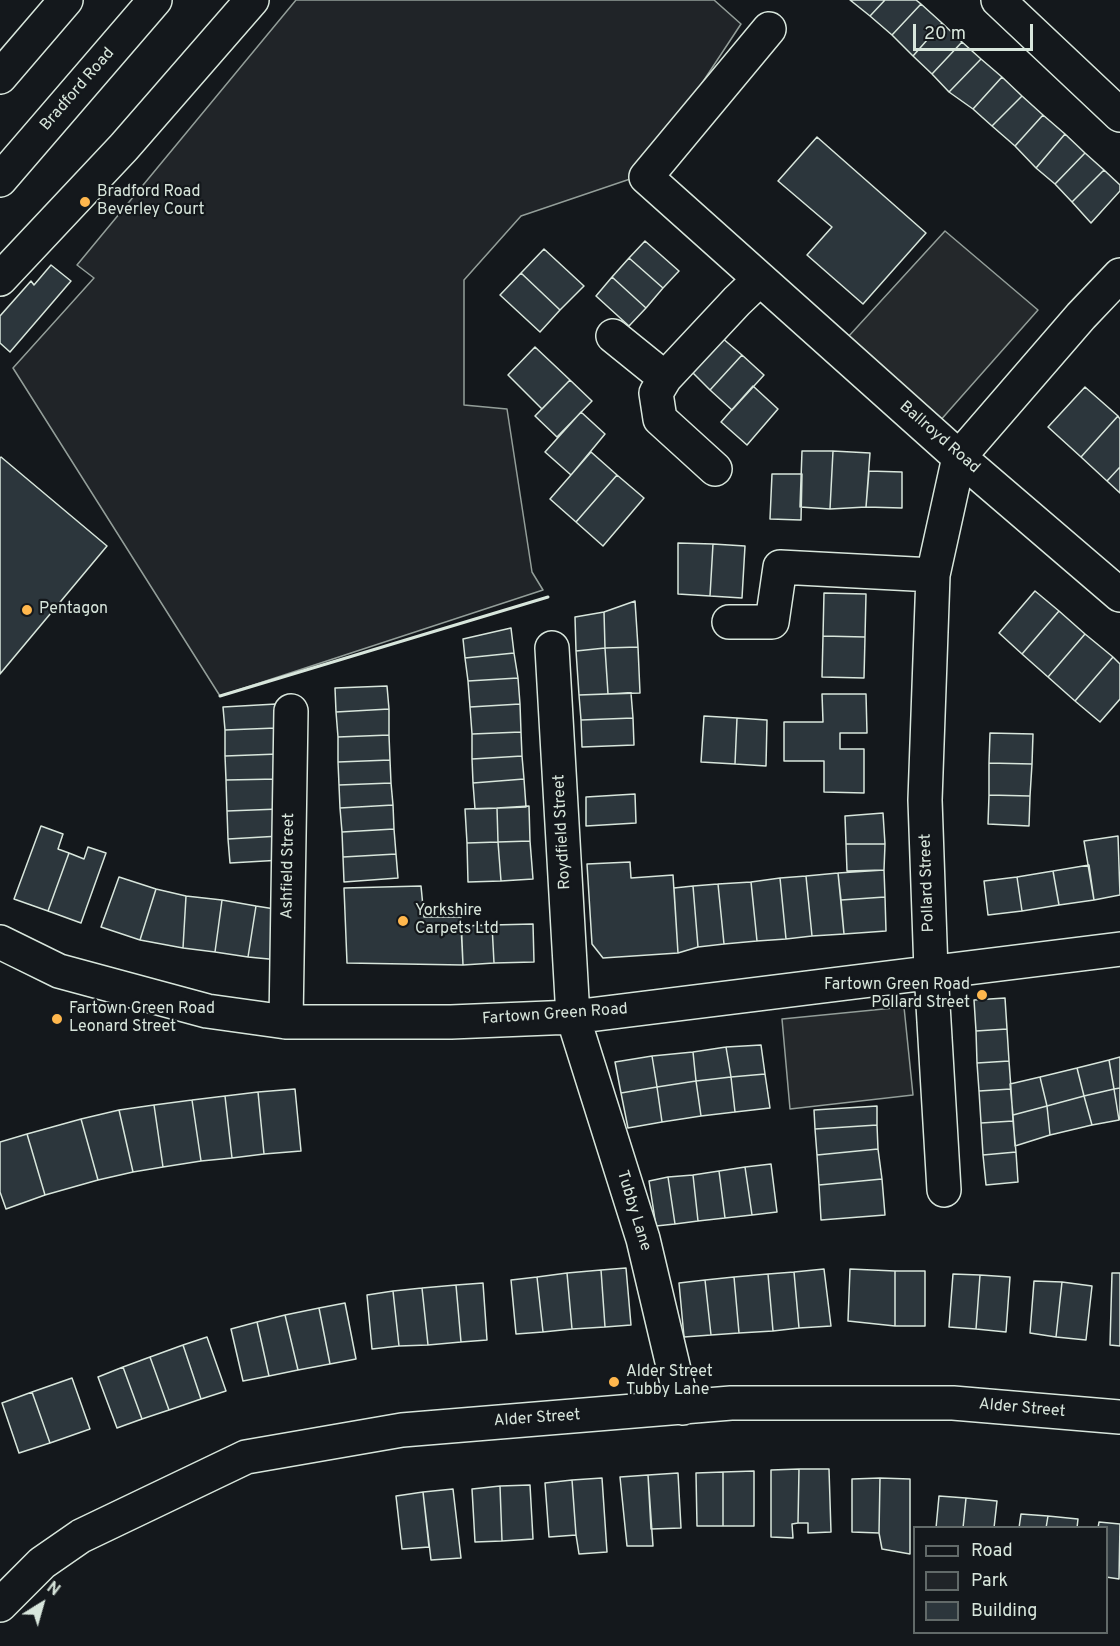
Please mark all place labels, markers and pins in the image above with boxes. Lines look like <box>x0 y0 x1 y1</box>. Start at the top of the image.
place label: Bradford Road Beverley Court <box>97 183 205 221</box>
marker: Bradford Road Beverley Court <box>78 195 92 209</box>
place label: Pentagon <box>39 600 108 620</box>
marker: Pentagon <box>20 603 34 617</box>
place label: Yorkshire Carpets Ltd <box>415 902 499 940</box>
marker: Yorkshire Carpets Ltd <box>396 914 410 928</box>
place label: Fartown Green Road Pollard Street <box>824 976 970 1014</box>
marker: Fartown Green Road Pollard Street <box>975 988 989 1002</box>
place label: Fartown Green Road Leonard Street <box>69 1000 215 1038</box>
marker: Fartown Green Road Leonard Street <box>50 1012 64 1026</box>
place label: Alder Street Tubby Lane <box>626 1363 713 1401</box>
marker: Alder Street Tubby Lane <box>607 1375 621 1389</box>

